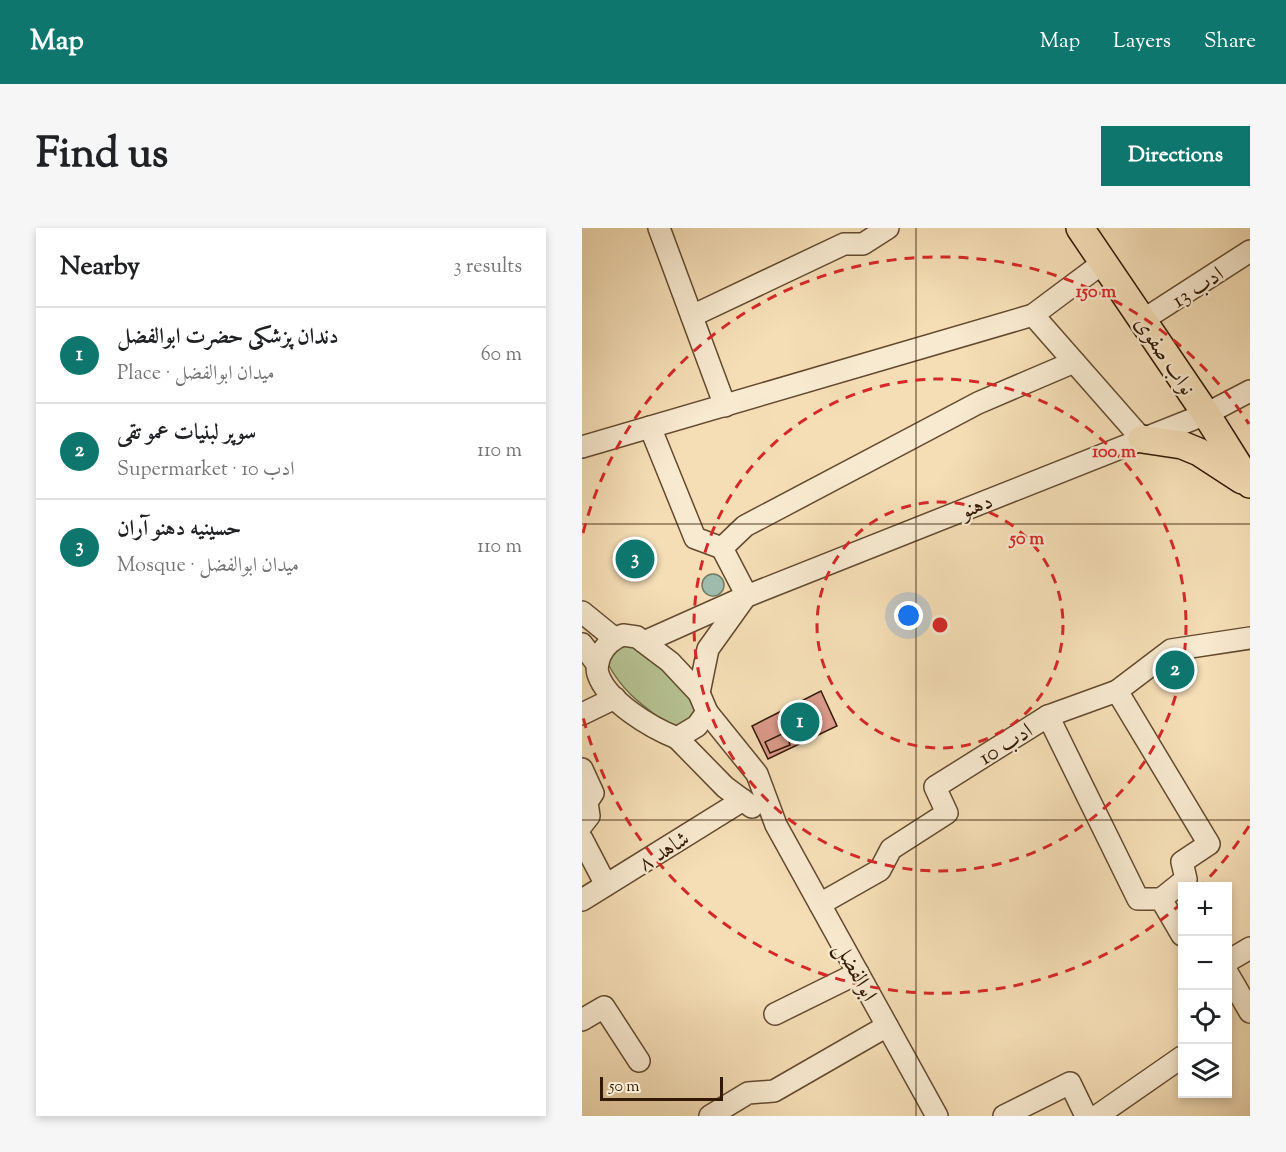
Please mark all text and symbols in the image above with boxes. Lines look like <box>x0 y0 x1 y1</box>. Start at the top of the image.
text: Map <box>30 22 84 62</box>
text: Map <box>1040 27 1080 57</box>
text: Layers <box>1113 27 1171 57</box>
text: Share <box>1204 27 1256 57</box>
text: Find us <box>36 126 168 186</box>
button: Directions <box>1101 126 1250 186</box>
text: Nearby <box>60 249 140 286</box>
text: 3 results <box>453 253 522 282</box>
street label: ادب 13 <box>1166 260 1231 317</box>
text: 150 m <box>1076 280 1116 306</box>
street label: نواب صفوی <box>1125 311 1202 403</box>
text: دندان پزشکی حضرت ابوالفضل <box>117 322 339 354</box>
text: 1 <box>76 341 83 370</box>
text: 60 m <box>481 341 522 370</box>
text: Place · میدان ابوالفضل <box>117 360 275 389</box>
text: سوپر لبنیات عمو تقی <box>117 418 256 450</box>
text: 2 <box>75 437 84 466</box>
text: 110 m <box>477 437 522 466</box>
text: 100 m <box>1092 440 1136 466</box>
text: Supermarket · ادب 10 <box>117 456 295 485</box>
street label: دهنو <box>954 487 998 530</box>
text: حسینیه دهنو آران <box>117 514 241 546</box>
text: 50 m <box>1008 527 1044 553</box>
text: 3 <box>75 533 84 562</box>
text: 110 m <box>477 533 522 562</box>
pin: 3 <box>616 536 654 582</box>
text: Mosque · میدان ابوالفضل <box>117 552 299 581</box>
your location <box>894 601 923 630</box>
centre of rings <box>930 615 950 635</box>
pin: 2 <box>1156 648 1194 692</box>
pin: 1 <box>780 700 820 744</box>
street label: ادب 10 <box>973 716 1040 775</box>
street label: شاهد ۸ <box>633 824 697 881</box>
map controls <box>1178 882 1232 1098</box>
button: + <box>1178 882 1232 936</box>
button: − <box>1178 936 1232 990</box>
street label: ابوالفضل <box>825 937 884 1008</box>
button: locate <box>1178 990 1232 1044</box>
button: layers <box>1178 1044 1232 1098</box>
scale bar <box>600 1074 723 1102</box>
text: 50 m <box>609 1076 640 1099</box>

